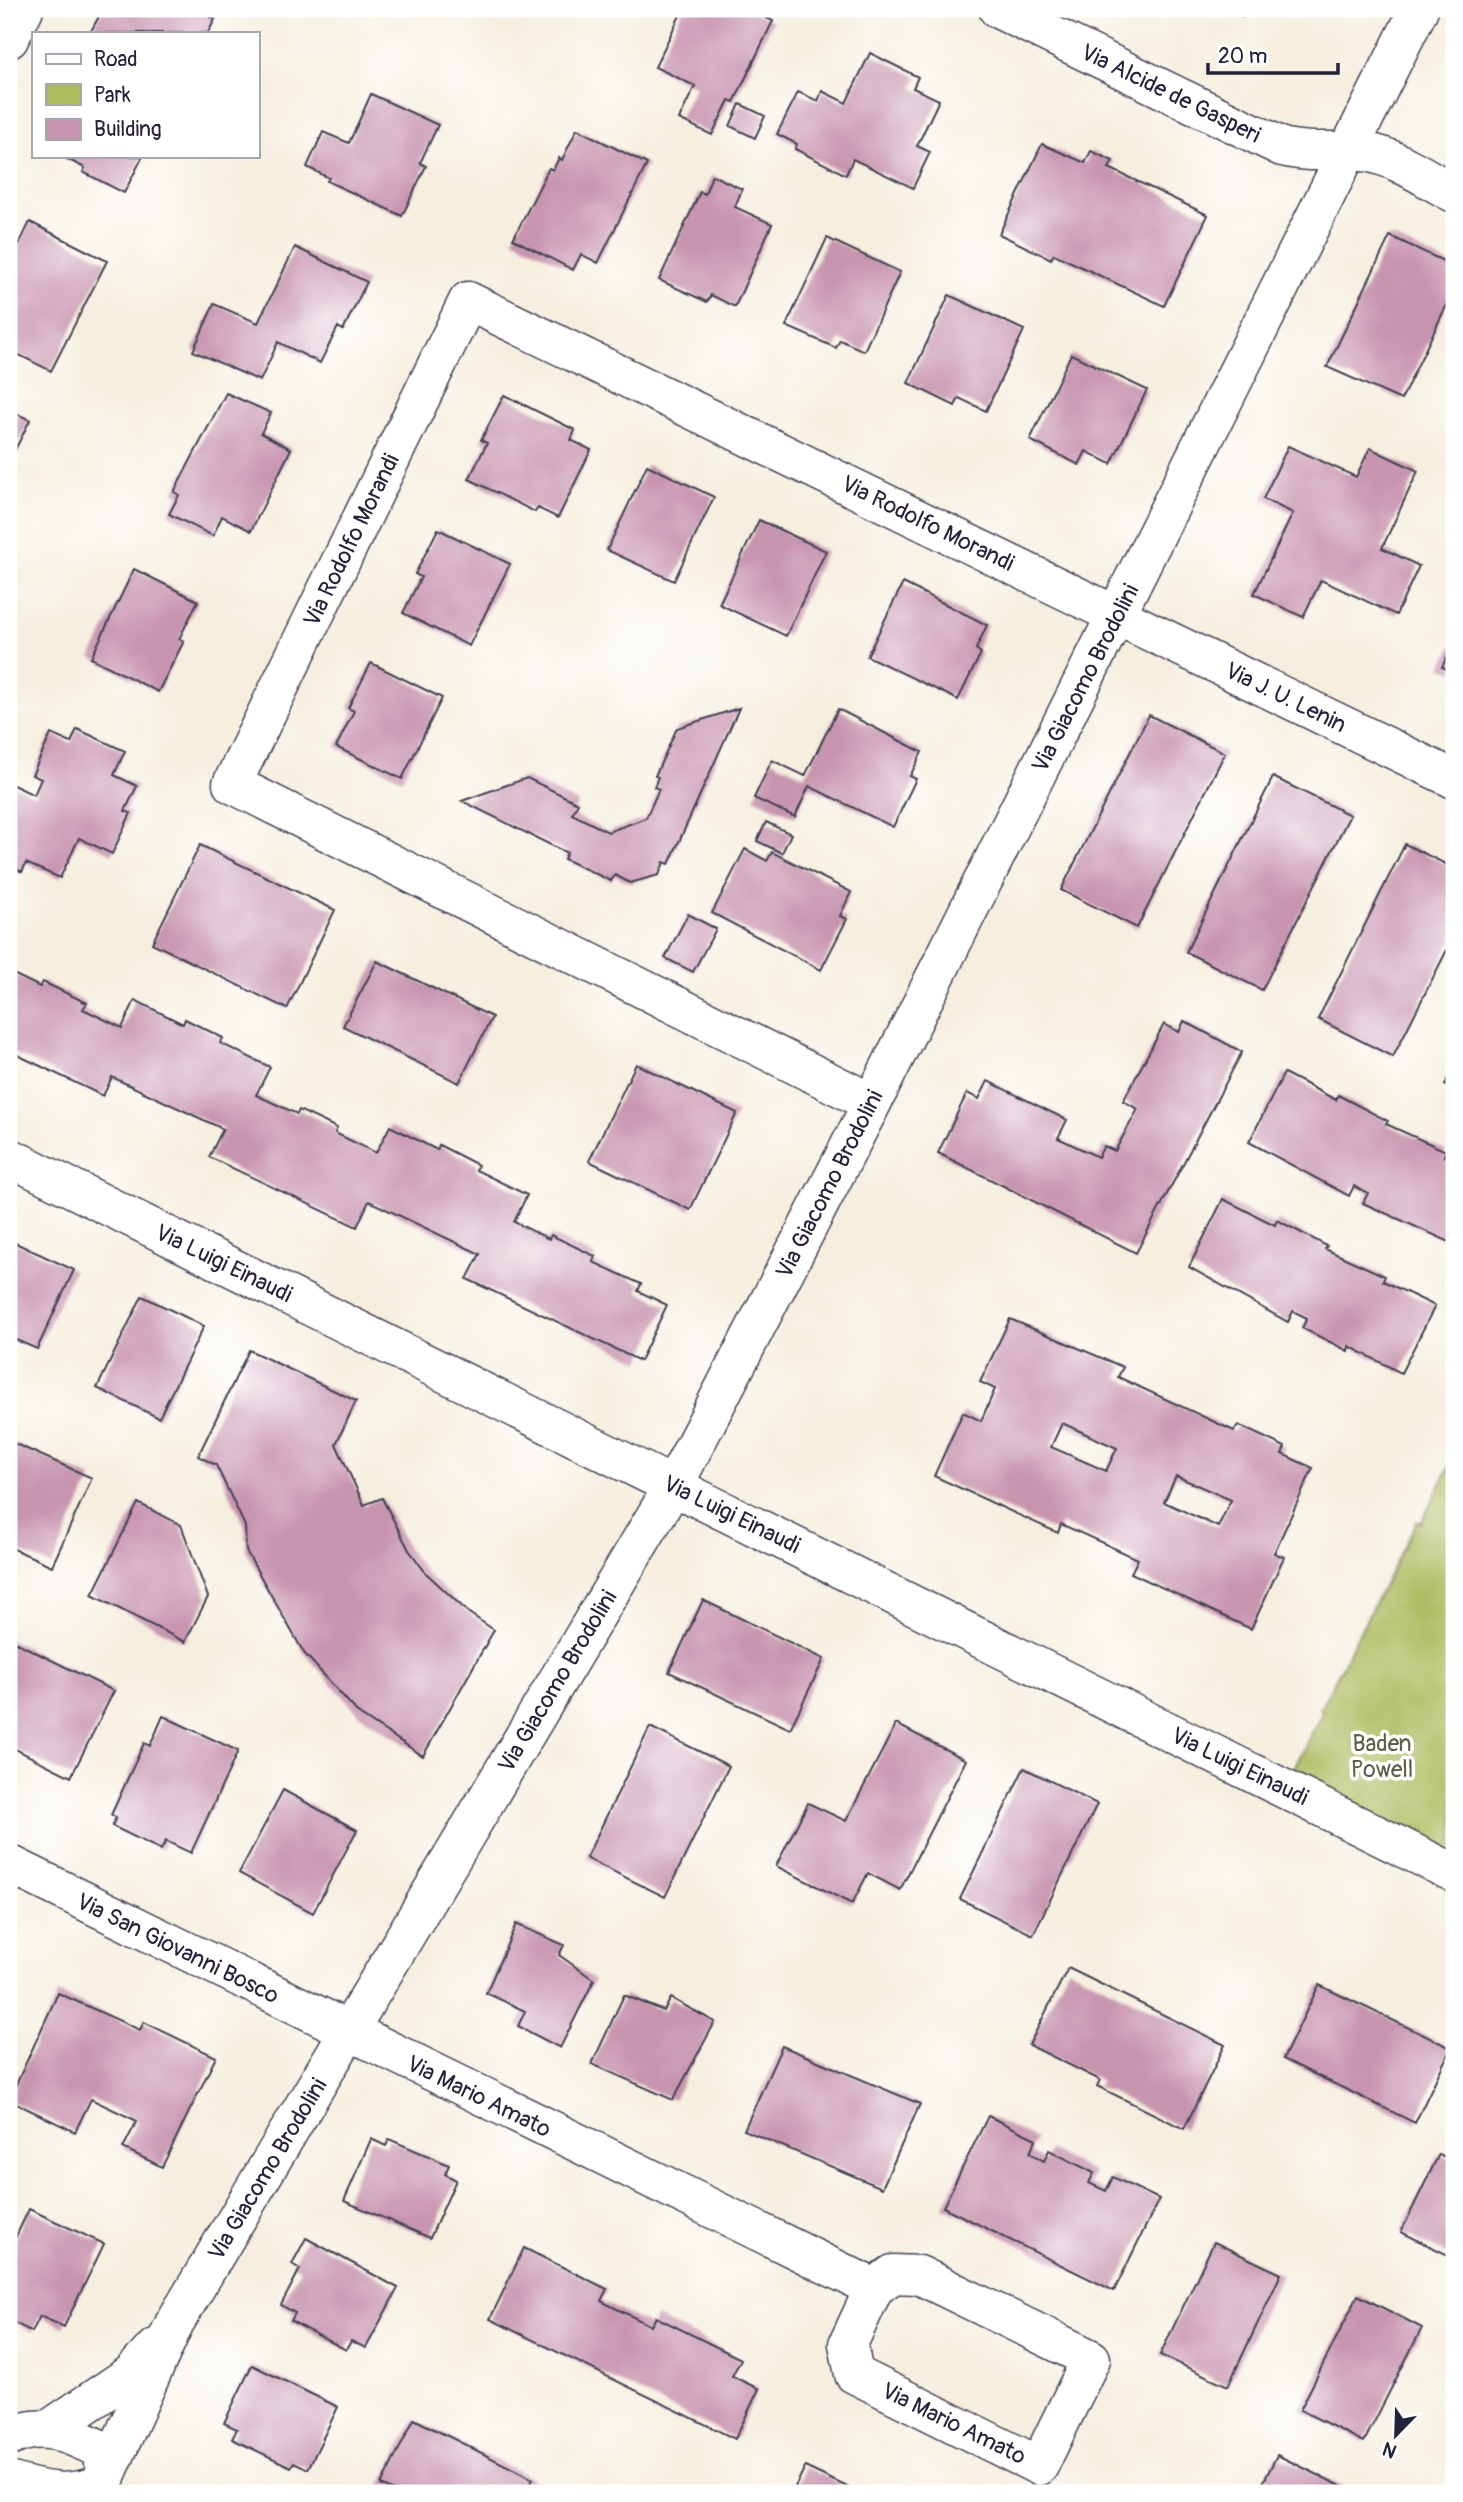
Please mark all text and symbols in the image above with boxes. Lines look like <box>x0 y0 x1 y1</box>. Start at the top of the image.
legend <box>32 32 259 158</box>
scale bar <box>1208 32 1337 76</box>
street label: Via Alcide de Gasperi <box>1076 37 1265 149</box>
text: 20 m <box>1218 43 1267 70</box>
text: Road <box>94 46 138 73</box>
text: Park <box>94 82 131 109</box>
text: Building <box>94 116 161 143</box>
street label: Via Rodolfo Morandi <box>297 449 406 631</box>
street label: Via Rodolfo Morandi <box>837 469 1019 578</box>
street label: Via Giacomo Brodolini <box>1025 579 1145 777</box>
street label: Via J. U. Lenin <box>1220 656 1351 739</box>
street label: Via Giacomo Brodolini <box>769 1085 889 1283</box>
street label: Via Luigi Einaudi <box>151 1218 297 1309</box>
street label: Via Luigi Einaudi <box>659 1469 805 1560</box>
street label: Via Giacomo Brodolini <box>492 1585 623 1778</box>
street label: Via Luigi Einaudi <box>1167 1721 1313 1812</box>
park label: Baden Powell <box>1351 1729 1413 1784</box>
street label: Via San Giovanni Bosco <box>72 1887 284 2010</box>
street label: Via Mario Amato <box>402 2049 556 2144</box>
street label: Via Giacomo Brodolini <box>202 2073 333 2266</box>
street label: Via Mario Amato <box>877 2376 1031 2471</box>
north arrow <box>1362 2400 1432 2470</box>
text: N <box>1379 2436 1400 2463</box>

